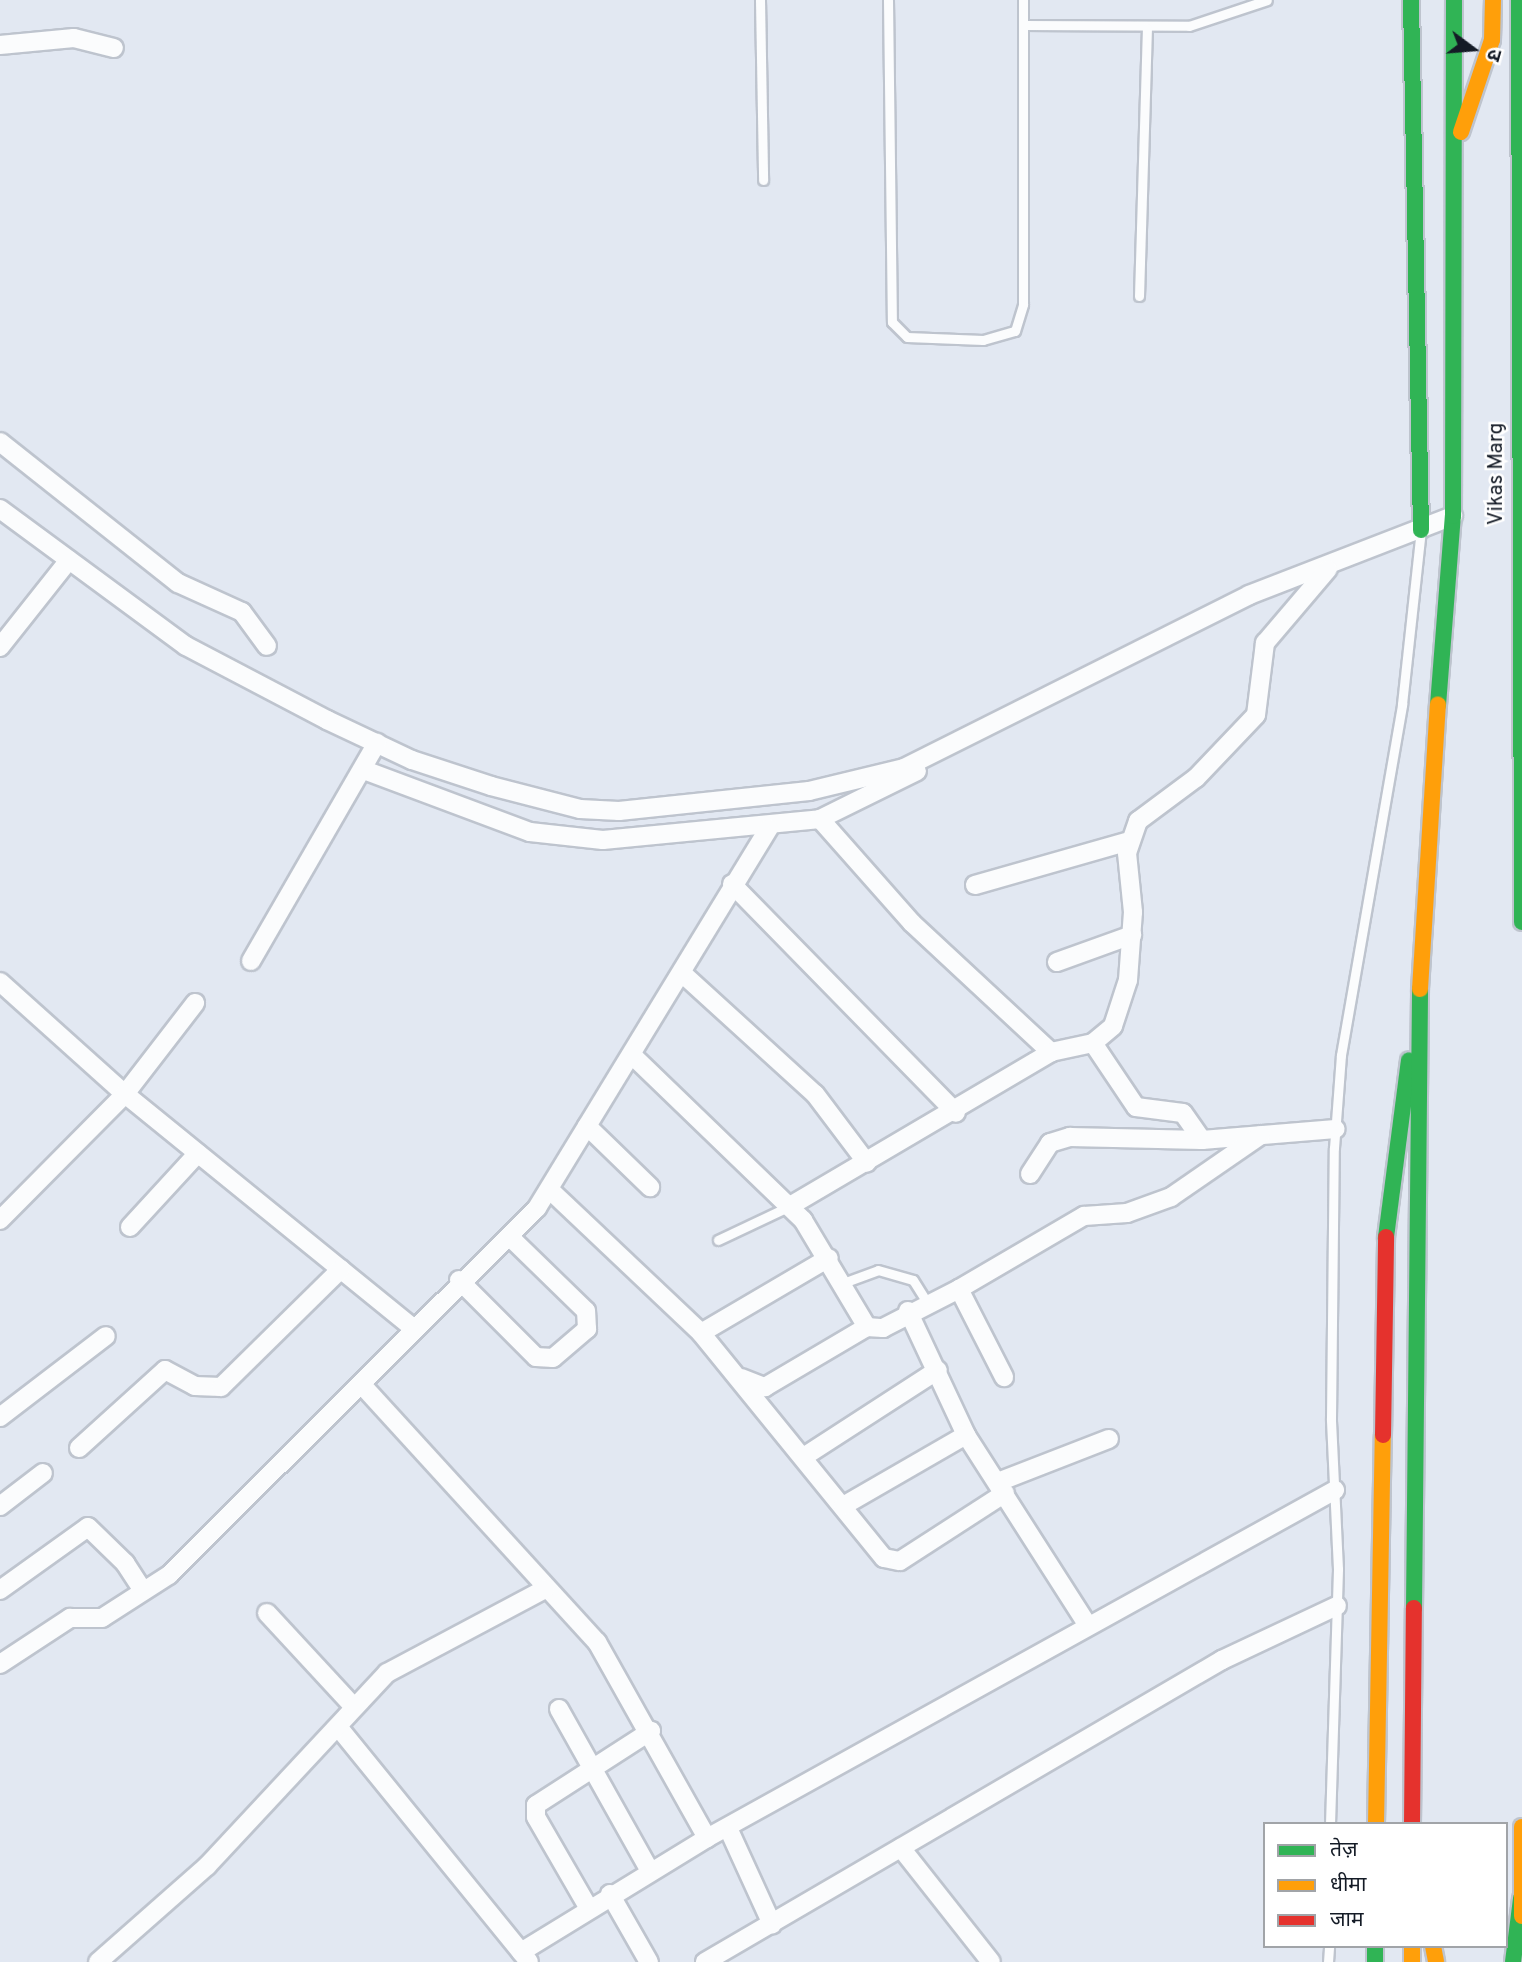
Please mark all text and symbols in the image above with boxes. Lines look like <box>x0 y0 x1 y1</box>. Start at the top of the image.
north arrow <box>1438 14 1508 84</box>
text: उ <box>1480 46 1506 63</box>
street label: Vikas Marg <box>1484 423 1510 525</box>
legend <box>1263 1822 1508 1948</box>
text: तेज़ <box>1330 1837 1358 1864</box>
text: धीमा <box>1330 1872 1366 1899</box>
text: जाम <box>1330 1907 1364 1934</box>

